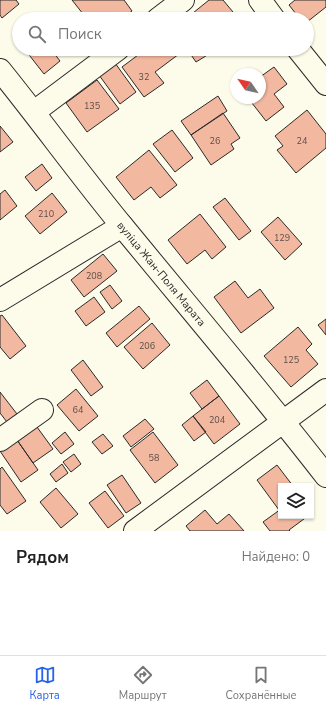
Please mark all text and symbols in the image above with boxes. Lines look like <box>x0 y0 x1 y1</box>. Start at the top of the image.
search box <box>12 12 314 56</box>
icon: search <box>26 23 48 45</box>
text: Поиск <box>58 24 102 44</box>
north arrow <box>230 68 266 104</box>
house number: 32 <box>139 71 149 83</box>
house number: 135 <box>84 100 100 112</box>
house number: 26 <box>210 135 220 147</box>
house number: 24 <box>297 135 308 147</box>
house number: 210 <box>38 208 54 220</box>
street label: вуліца Жан-Поля Марата <box>113 218 209 330</box>
house number: 129 <box>274 232 290 244</box>
house number: 208 <box>86 270 102 282</box>
house number: 206 <box>139 340 155 352</box>
house number: 125 <box>283 354 299 366</box>
house number: 64 <box>73 404 84 416</box>
house number: 204 <box>209 414 226 426</box>
house number: 58 <box>149 452 159 464</box>
map controls <box>278 483 314 519</box>
button: layers <box>278 483 314 519</box>
text: Рядом <box>16 546 69 569</box>
text: Найдено: 0 <box>242 548 310 566</box>
tab: Карта <box>29 664 60 703</box>
tab: Маршрут <box>119 664 167 703</box>
tab: Сохранённые <box>225 664 297 703</box>

